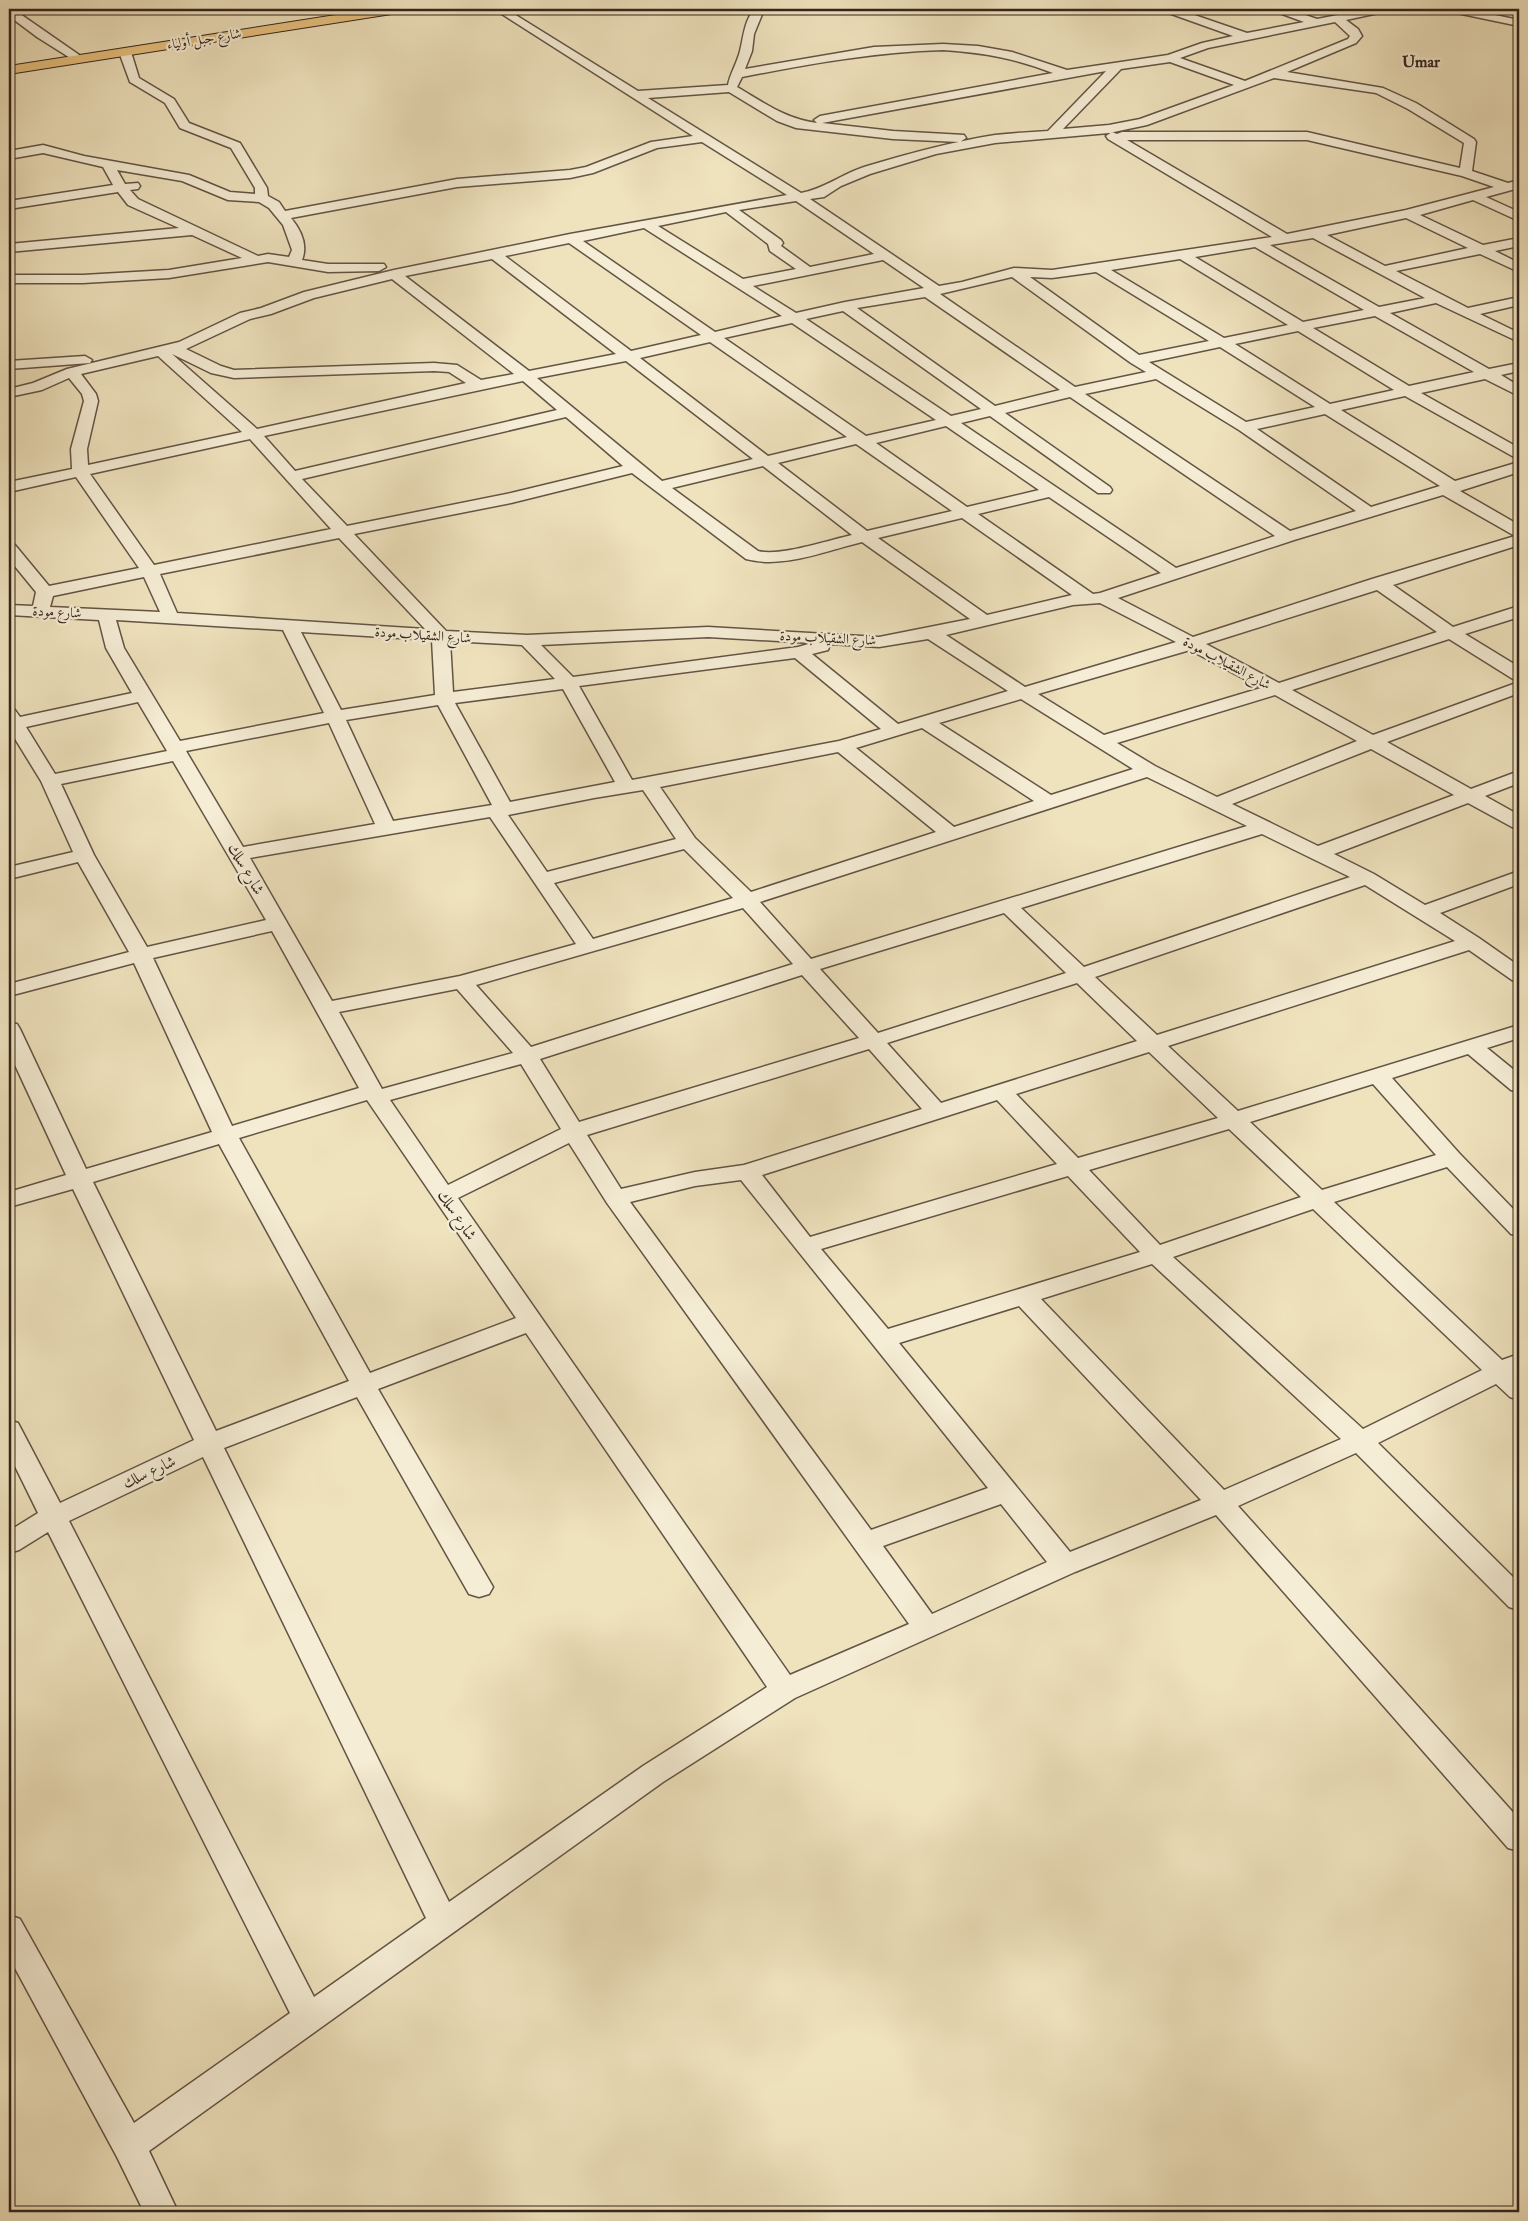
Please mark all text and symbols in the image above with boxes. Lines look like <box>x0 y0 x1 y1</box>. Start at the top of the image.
street label: شارع جبل أولياء <box>165 23 243 56</box>
district label: Umar <box>1402 52 1441 72</box>
street label: شارع مودة <box>32 602 82 625</box>
street label: شارع الشقيلاب مودة <box>374 623 472 650</box>
street label: شارع الشقيلاب مودة <box>779 627 877 652</box>
street label: شارع الشقيلاب مودة <box>1179 633 1274 696</box>
street label: شارع سلك <box>221 840 269 900</box>
street label: شارع سلك <box>430 1186 481 1246</box>
street label: شارع سلك <box>119 1451 180 1496</box>

